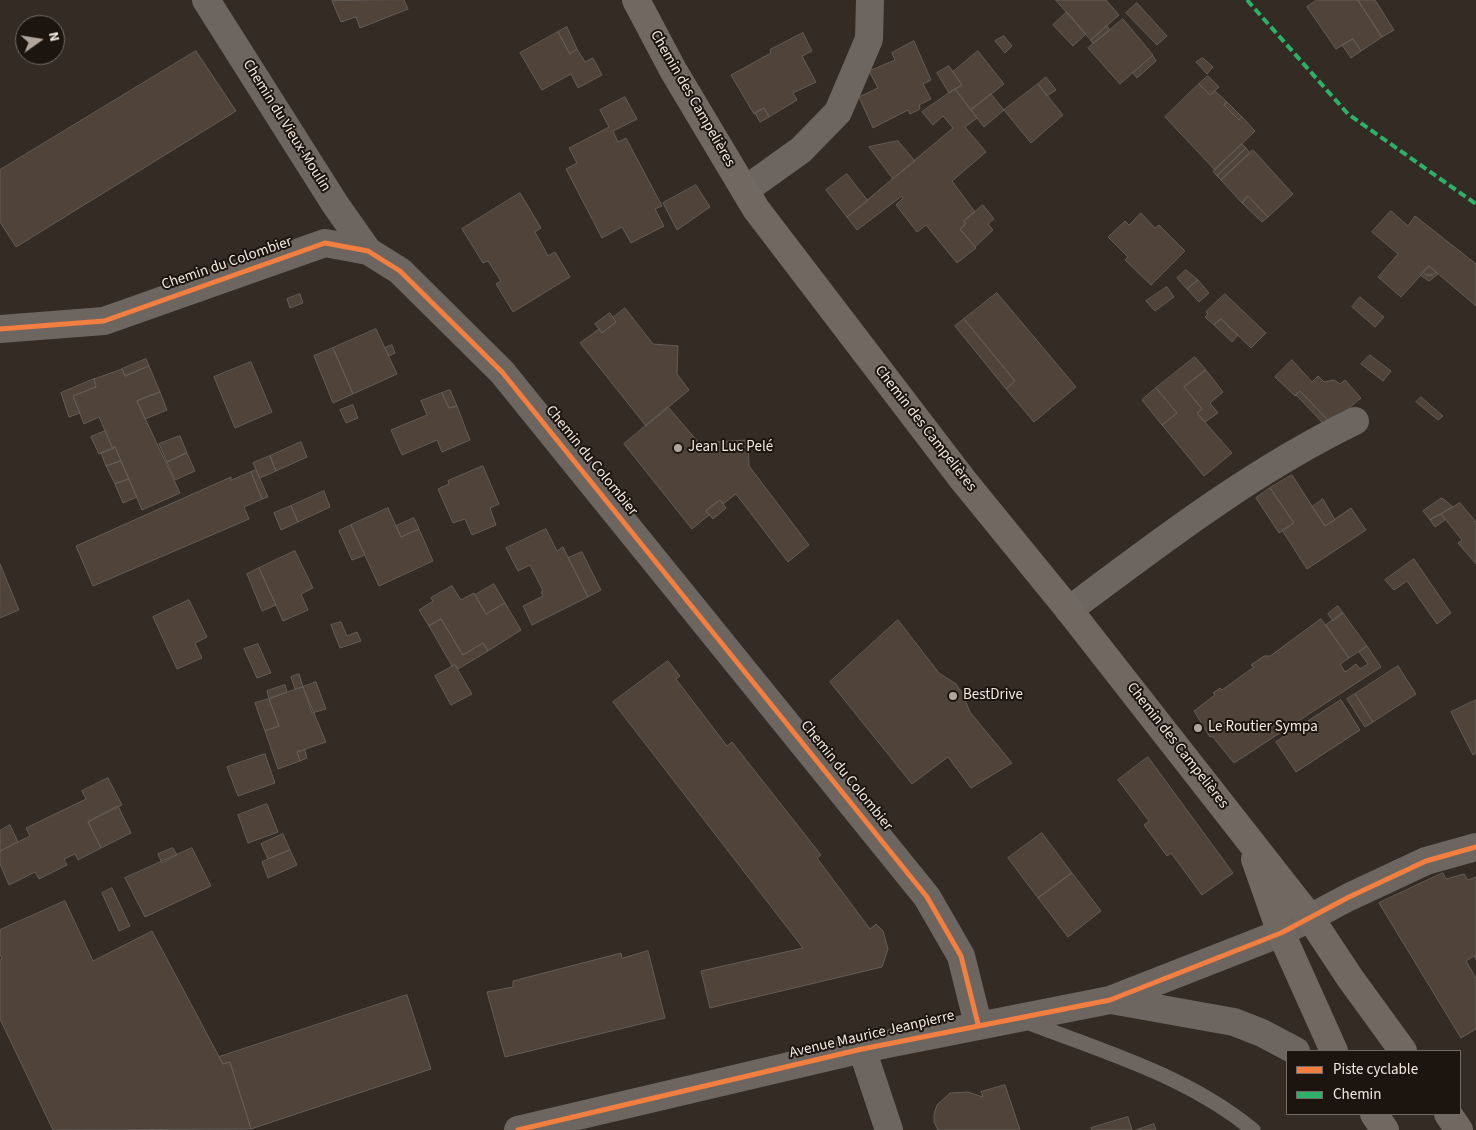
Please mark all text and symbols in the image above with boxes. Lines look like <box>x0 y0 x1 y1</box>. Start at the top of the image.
north arrow <box>15 15 65 65</box>
street label: Chemin des Campelières <box>646 28 738 170</box>
text: N <box>43 30 64 44</box>
street label: Chemin du Vieux-Moulin <box>238 57 334 195</box>
street label: Chemin du Colombier <box>159 233 295 295</box>
street label: Chemin des Campelières <box>870 363 980 495</box>
street label: Chemin du Colombier <box>541 402 641 520</box>
place label: Jean Luc Pelé <box>688 439 773 457</box>
marker: Jean Luc Pelé <box>672 442 684 454</box>
street label: Chemin des Campelières <box>1122 680 1232 812</box>
place label: BestDrive <box>963 687 1023 705</box>
marker: BestDrive <box>947 690 959 702</box>
street label: Chemin du Colombier <box>796 717 896 835</box>
place label: Le Routier Sympa <box>1208 719 1318 737</box>
marker: Le Routier Sympa <box>1192 722 1204 734</box>
street label: Avenue Maurice Jeanpierre <box>788 1007 956 1063</box>
legend <box>1286 1050 1461 1115</box>
text: Piste cyclable <box>1333 1059 1418 1080</box>
text: Chemin <box>1333 1084 1382 1105</box>

